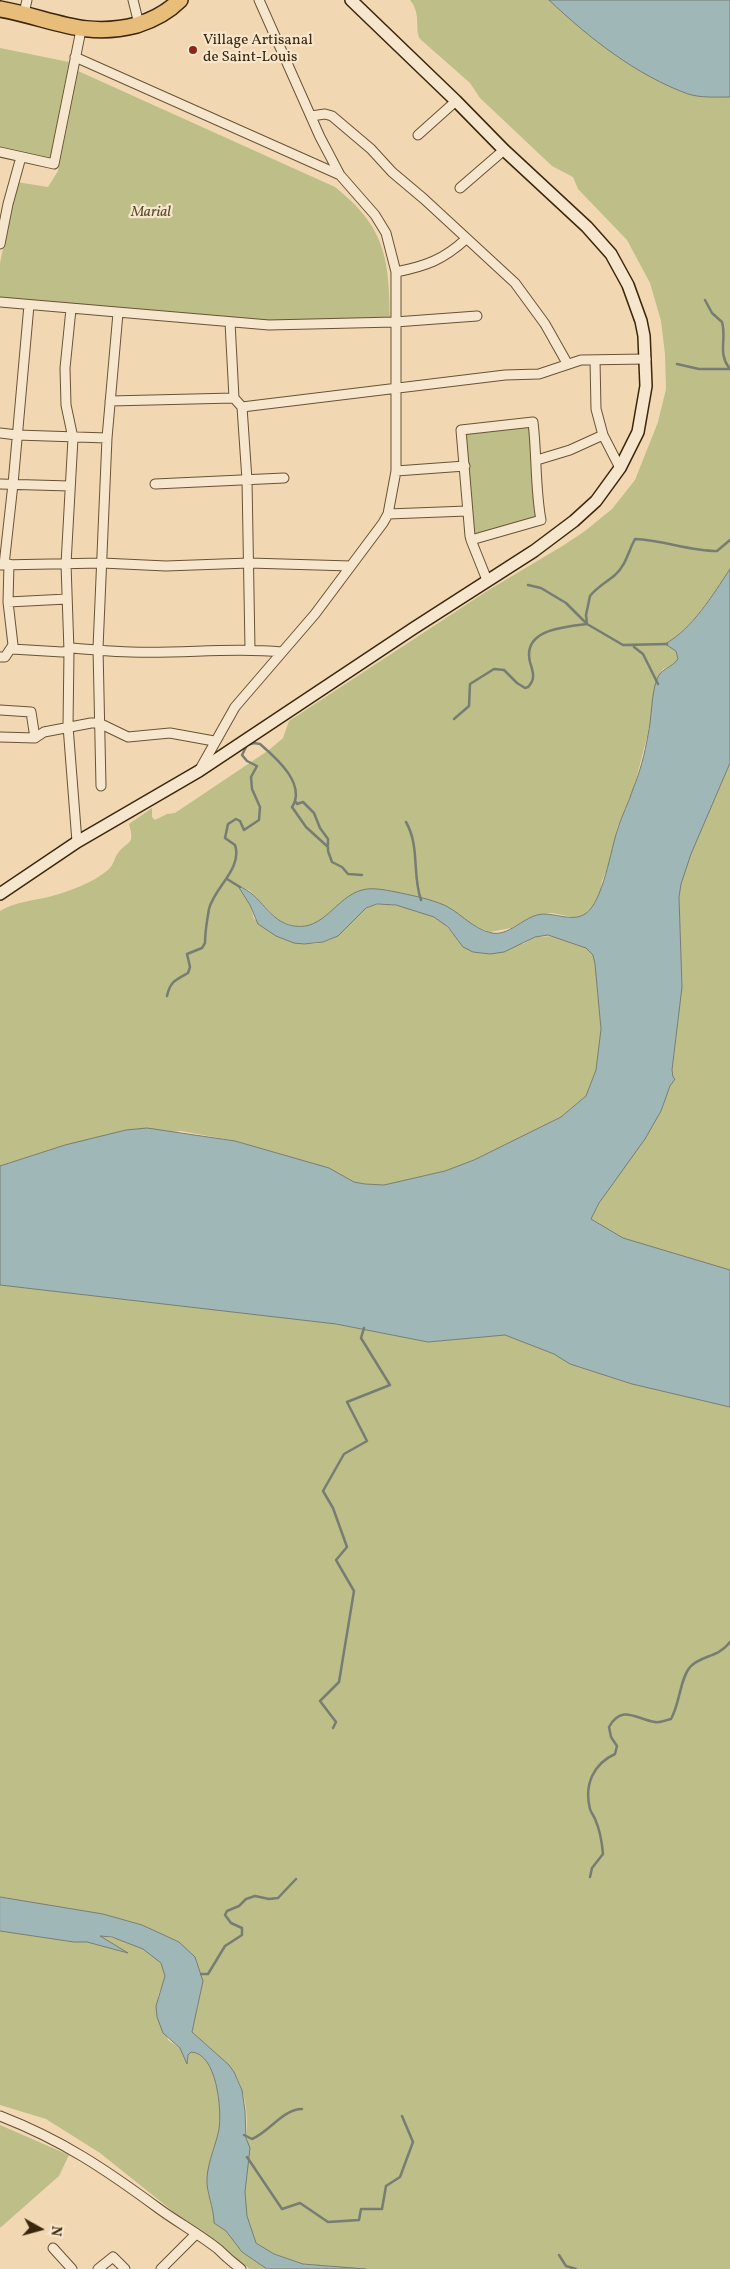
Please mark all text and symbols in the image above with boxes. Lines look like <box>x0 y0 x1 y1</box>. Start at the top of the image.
place label: Village Artisanal de Saint-Louis <box>203 32 313 67</box>
marker: Village Artisanal de Saint-Louis <box>187 44 199 56</box>
park label: Marial <box>131 204 171 222</box>
north arrow <box>15 2204 65 2254</box>
text: N <box>45 2225 65 2237</box>

